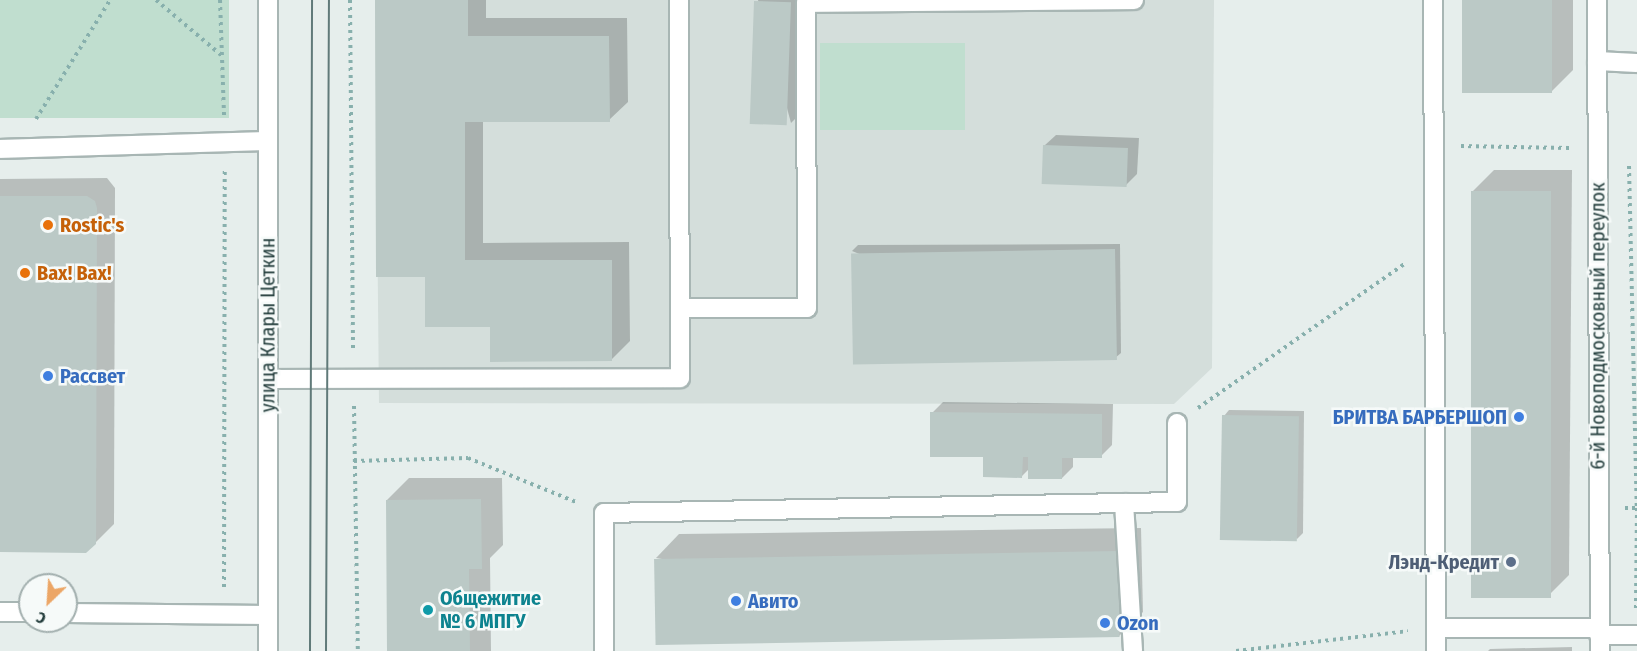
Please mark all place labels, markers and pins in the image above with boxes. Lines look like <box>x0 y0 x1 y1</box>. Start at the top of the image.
place label: Rostic's <box>60 213 124 237</box>
marker: Rostic's <box>41 218 55 232</box>
place label: Вах! Вах! <box>37 261 112 285</box>
marker: Вах! Вах! <box>18 266 32 280</box>
place label: Рассвет <box>60 364 125 388</box>
marker: Рассвет <box>41 369 55 383</box>
place label: БРИТВА БАРБЕРШОП <box>1333 405 1507 429</box>
marker: БРИТВА БАРБЕРШОП <box>1512 410 1526 424</box>
place label: Лэнд-Кредит <box>1389 550 1499 574</box>
marker: Лэнд-Кредит <box>1504 555 1518 569</box>
place label: Общежитие № 6 МПГУ <box>440 586 541 633</box>
place label: Авито <box>748 589 798 613</box>
marker: Авито <box>729 594 743 608</box>
marker: Общежитие № 6 МПГУ <box>421 603 435 617</box>
place label: Ozon <box>1117 611 1159 635</box>
marker: Ozon <box>1098 616 1112 630</box>

